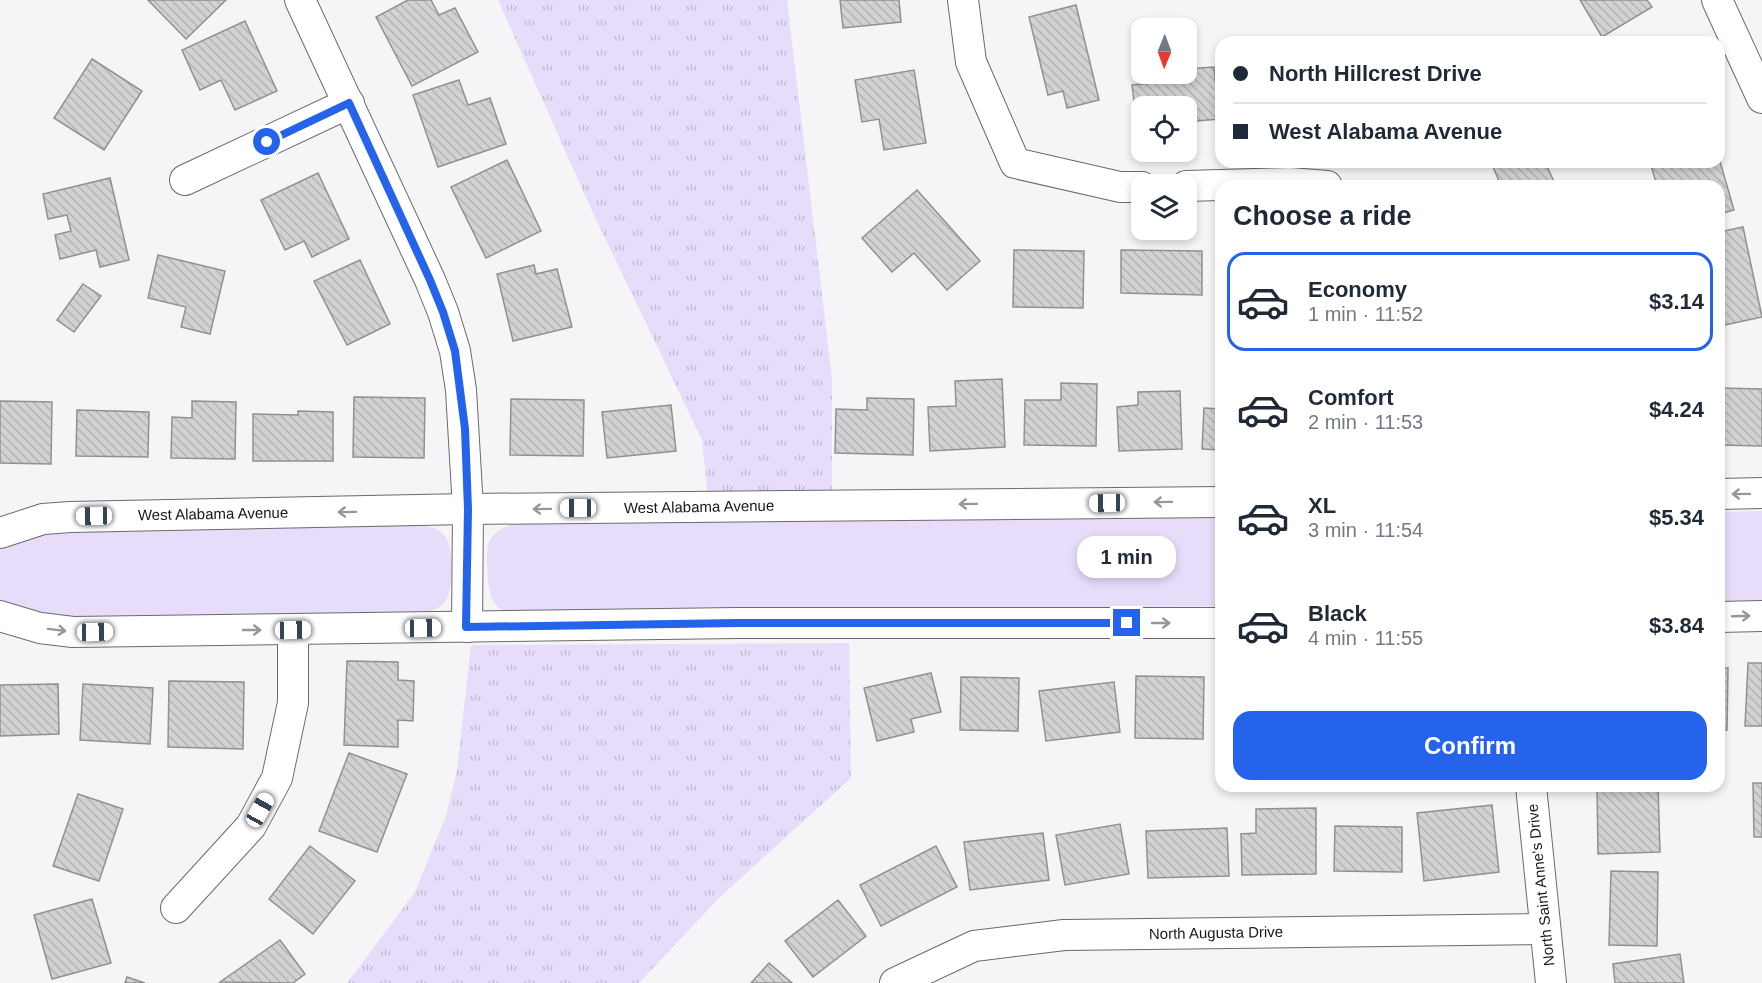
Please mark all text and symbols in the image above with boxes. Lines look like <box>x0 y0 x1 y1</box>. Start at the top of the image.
north arrow <box>1131 18 1197 84</box>
map controls <box>1131 18 1197 240</box>
text: North Hillcrest Drive <box>1269 61 1482 86</box>
button: locate <box>1131 96 1197 162</box>
text: West Alabama Avenue <box>1269 119 1502 144</box>
route start <box>253 128 280 155</box>
button: layers <box>1131 174 1197 240</box>
text: Choose a ride <box>1233 201 1412 231</box>
icon: car <box>1236 275 1290 329</box>
text: Economy <box>1308 277 1407 302</box>
text: $3.14 <box>1649 289 1704 314</box>
text: 1 min · 11:52 <box>1308 303 1423 325</box>
icon: car <box>1236 383 1290 437</box>
text: Comfort <box>1308 385 1394 410</box>
text: $4.24 <box>1649 397 1704 422</box>
text: 2 min · 11:53 <box>1308 411 1423 433</box>
one-way arrow <box>1731 488 1751 499</box>
icon: car <box>1236 491 1290 545</box>
text: XL <box>1308 493 1336 518</box>
car <box>1089 494 1125 512</box>
one-way arrow <box>1153 496 1173 508</box>
street label: West Alabama Avenue <box>624 497 774 516</box>
car <box>560 499 596 517</box>
one-way arrow <box>958 499 978 510</box>
one-way arrow <box>532 503 552 515</box>
street label: West Alabama Avenue <box>138 504 288 523</box>
text: $5.34 <box>1649 505 1704 530</box>
one-way arrow <box>337 506 357 517</box>
car <box>76 507 112 525</box>
text: 3 min · 11:54 <box>1308 519 1423 541</box>
callout: 1 min <box>1078 536 1176 578</box>
text: 1 min <box>1100 546 1153 568</box>
icon: car <box>1236 599 1290 653</box>
text: Black <box>1308 601 1367 626</box>
route end <box>1113 609 1140 636</box>
one-way arrow <box>1730 611 1750 622</box>
text: $3.84 <box>1649 613 1704 638</box>
one-way arrow <box>1150 617 1170 629</box>
car <box>405 619 441 637</box>
car <box>275 621 311 639</box>
car <box>77 623 113 641</box>
one-way arrow <box>241 624 261 636</box>
one-way arrow <box>46 625 66 636</box>
text: 4 min · 11:55 <box>1308 627 1423 649</box>
button: Confirm <box>1233 711 1707 780</box>
car <box>243 790 277 830</box>
street label: North Saint Anne's Drive <box>1524 803 1557 967</box>
street label: North Augusta Drive <box>1149 923 1283 942</box>

